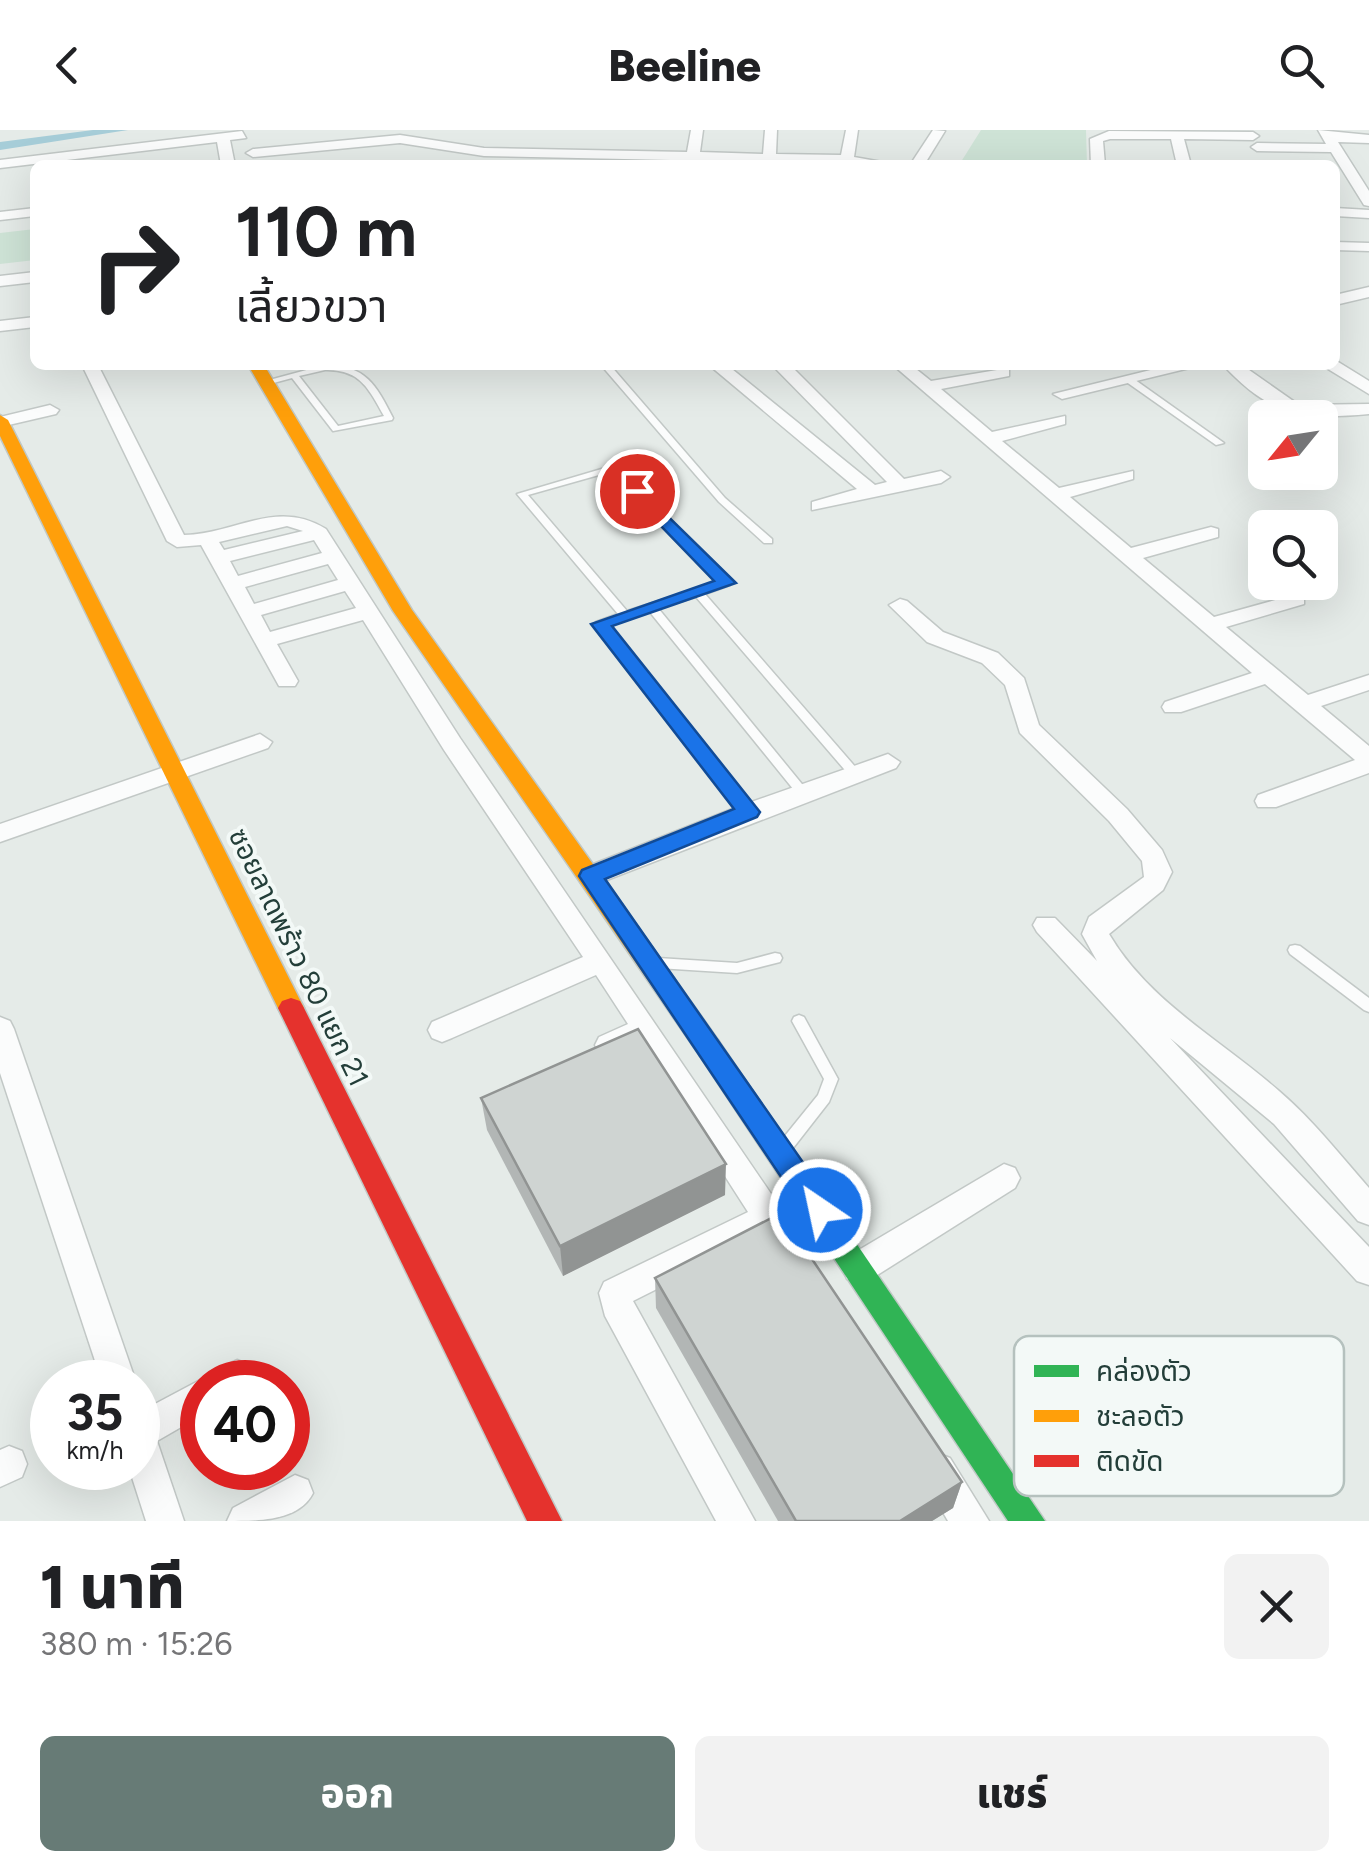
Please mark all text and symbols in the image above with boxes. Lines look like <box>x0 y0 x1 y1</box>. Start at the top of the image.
icon: back <box>40 38 95 93</box>
text: Beeline <box>608 38 761 92</box>
icon: search <box>1274 38 1329 93</box>
text: 110 m <box>235 189 417 274</box>
icon: right <box>70 200 200 330</box>
text: เลี้ยวขวา <box>235 279 387 333</box>
north arrow <box>1248 400 1338 490</box>
map controls <box>1248 400 1338 600</box>
pin <box>595 449 680 534</box>
icon: arrive <box>610 464 665 519</box>
button: search <box>1248 510 1338 600</box>
street label: ซอยลาดพร้าว 80 แยก 21 <box>222 822 376 1092</box>
position arrow <box>768 1158 872 1262</box>
legend <box>1014 1336 1344 1496</box>
text: คล่องตัว <box>1096 1354 1192 1388</box>
speed limit sign: 40 <box>180 1360 310 1490</box>
text: 35 <box>67 1382 123 1443</box>
text: ชะลอตัว <box>1096 1399 1185 1433</box>
text: km/h <box>66 1435 124 1465</box>
text: ติดขัด <box>1096 1444 1164 1478</box>
text: 1 นาที <box>40 1551 185 1623</box>
button: close <box>1224 1554 1329 1659</box>
text: 380 m · 15:26 <box>40 1625 232 1663</box>
button: ออก <box>40 1736 675 1851</box>
button: แชร์ <box>695 1736 1329 1851</box>

